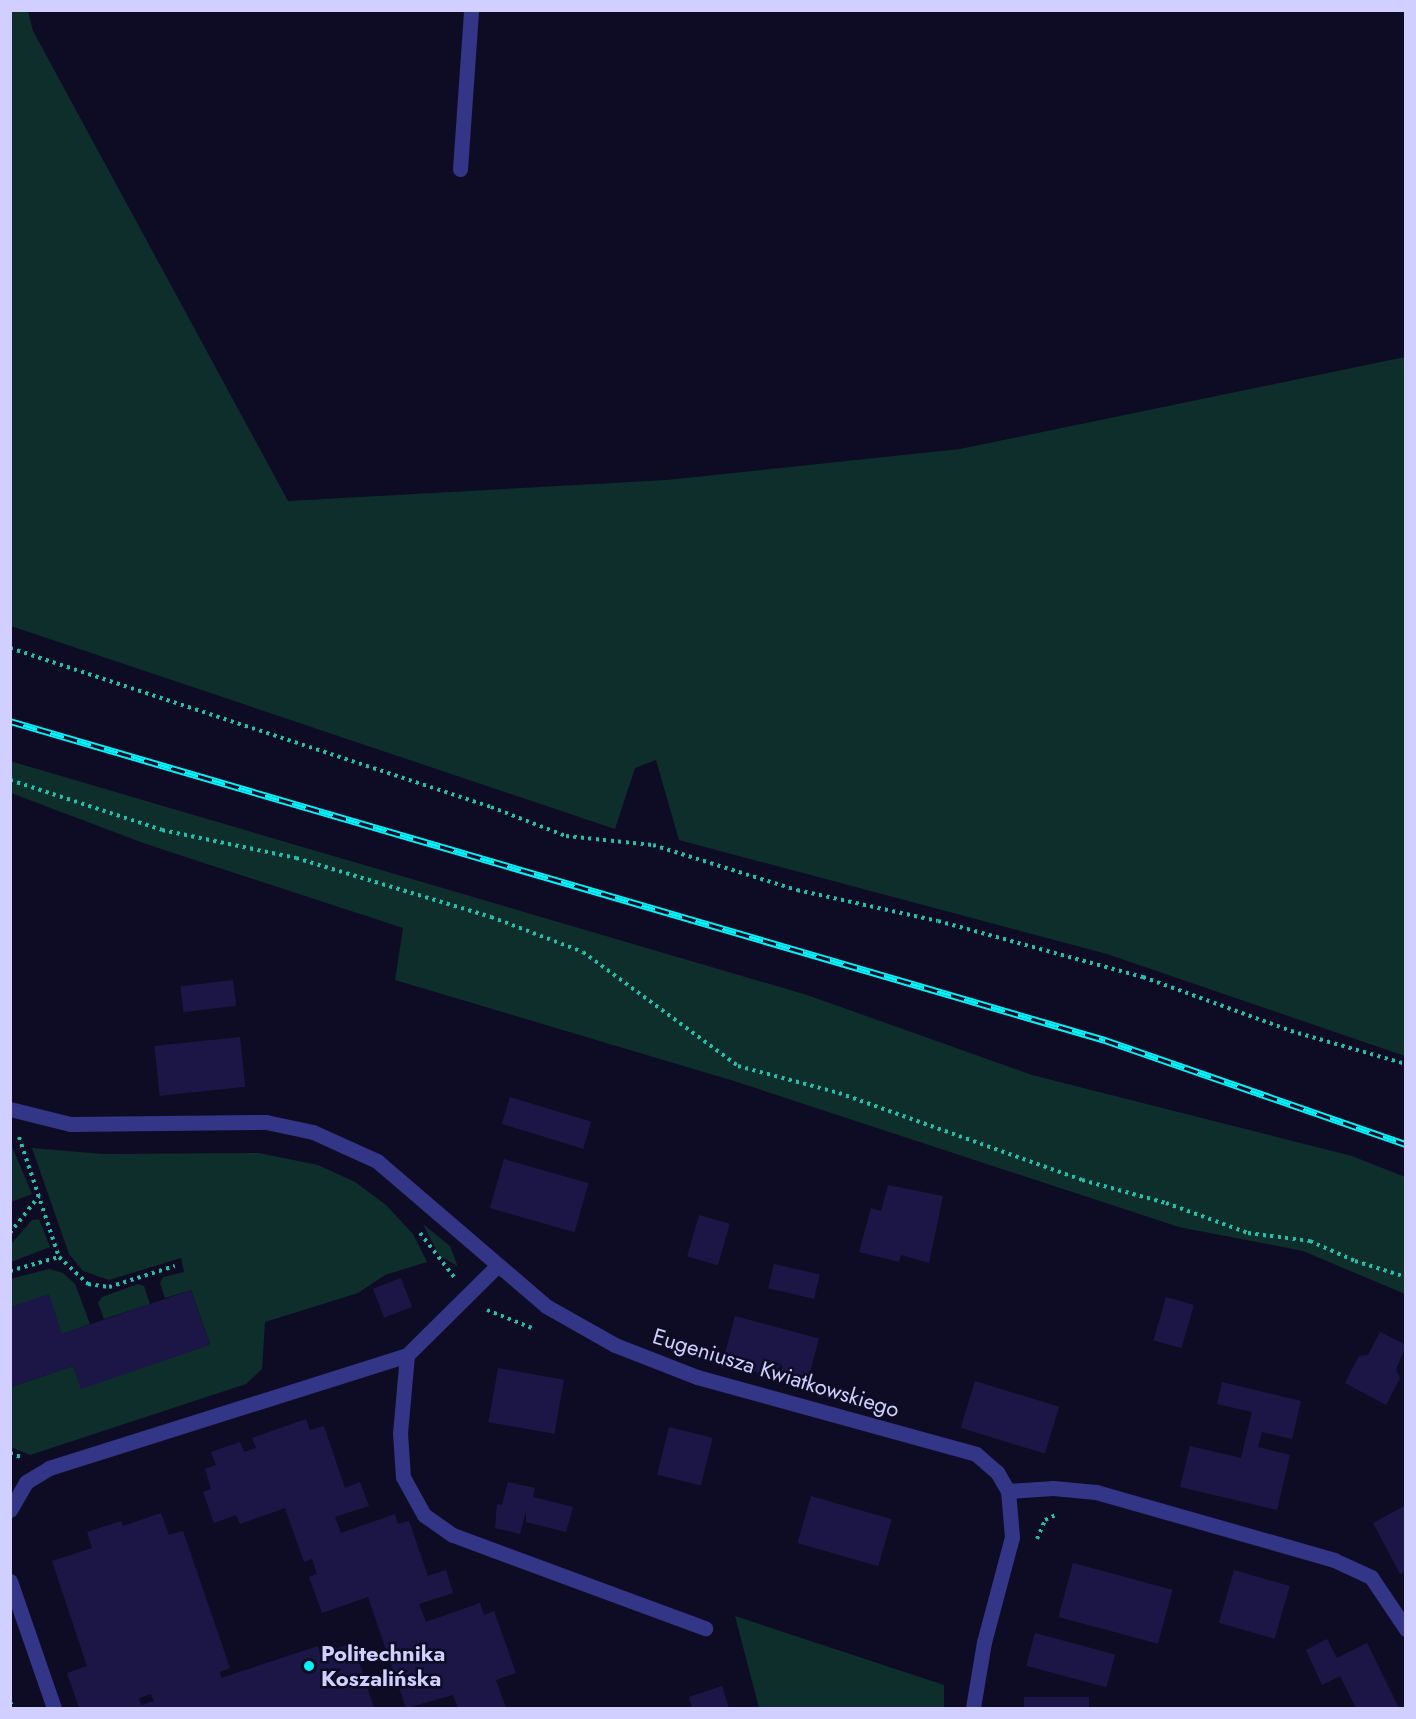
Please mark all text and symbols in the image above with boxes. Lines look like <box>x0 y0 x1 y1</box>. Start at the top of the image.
street label: Eugeniusza Kwiatkowskiego <box>649 1323 903 1423</box>
place label: Politechnika Koszalińska <box>321 1640 445 1692</box>
marker: Politechnika Koszalińska <box>302 1659 316 1673</box>

